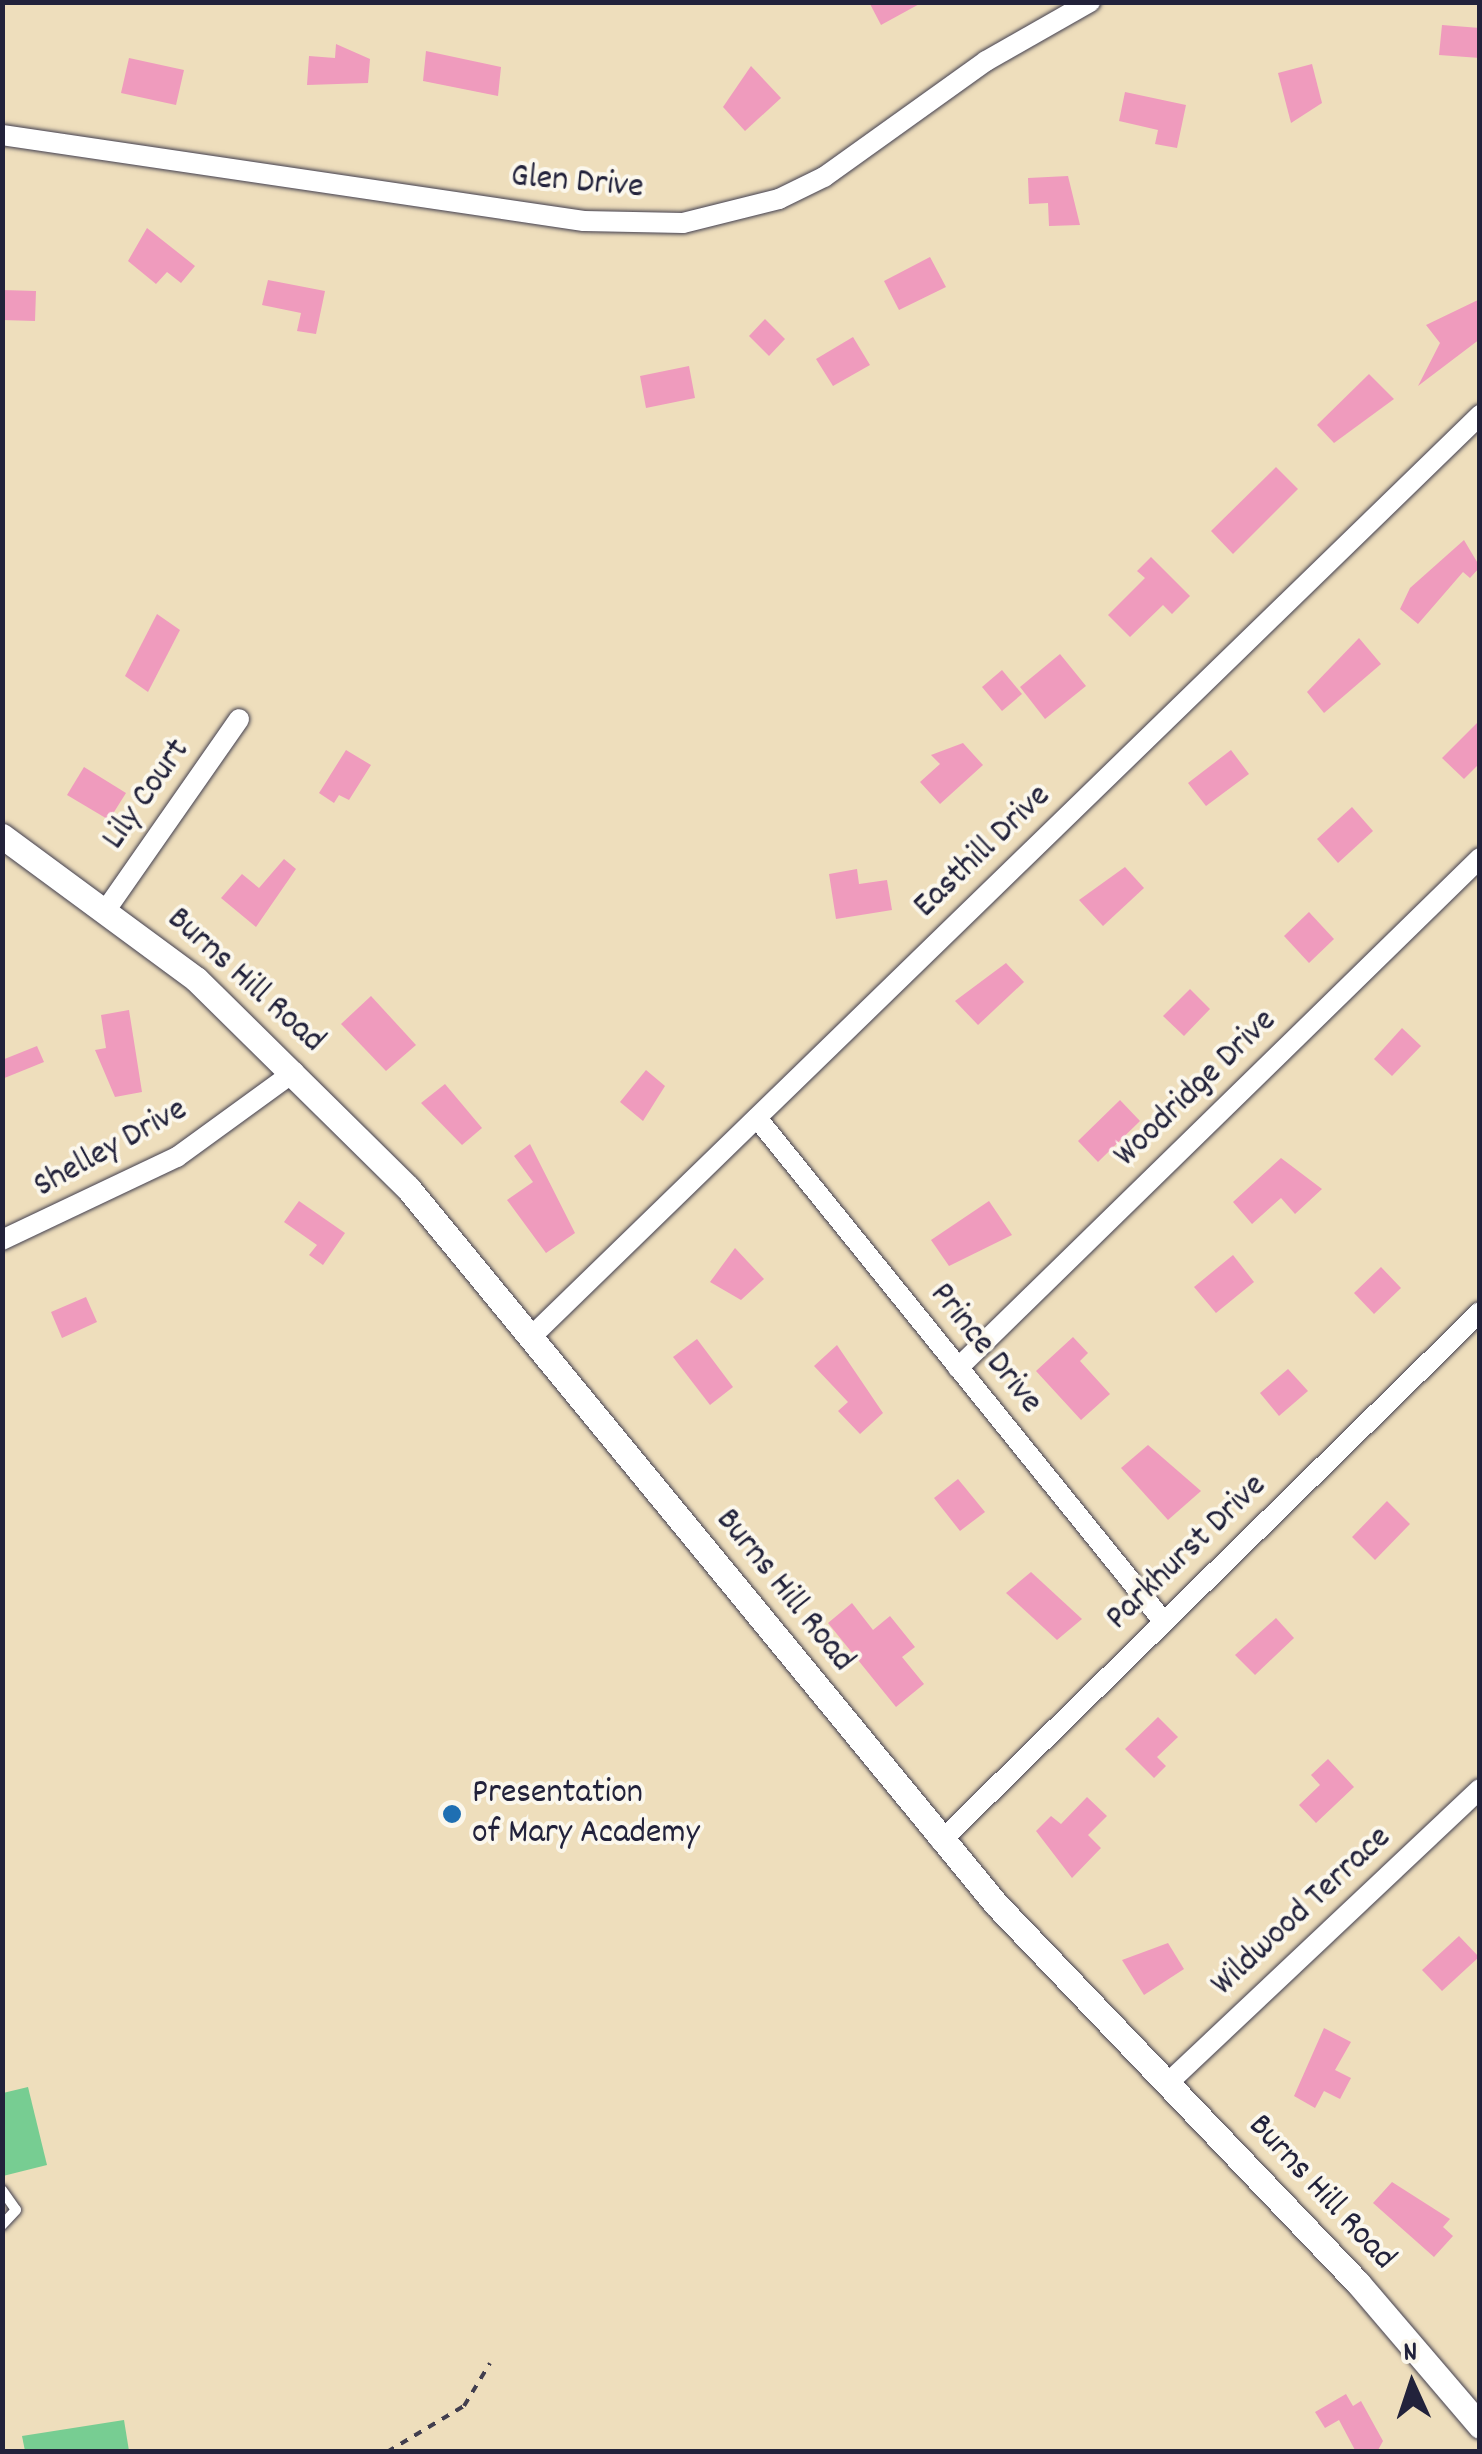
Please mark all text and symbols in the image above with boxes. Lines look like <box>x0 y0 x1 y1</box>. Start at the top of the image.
street label: Glen Drive <box>509 156 645 210</box>
street label: Lily Court <box>94 732 200 858</box>
street label: Easthill Drive <box>906 776 1060 928</box>
street label: Burns Hill Road <box>157 899 333 1063</box>
street label: Woodridge Drive <box>1106 1001 1286 1177</box>
street label: Shelley Drive <box>27 1090 195 1208</box>
street label: Prince Drive <box>919 1275 1051 1423</box>
street label: Parkhurst Drive <box>1098 1466 1276 1640</box>
street label: Burns Hill Road <box>705 1501 863 1681</box>
place label: Presentation of Mary Academy <box>472 1773 700 1855</box>
marker: Presentation of Mary Academy <box>441 1803 463 1825</box>
street label: Wildwood Terrace <box>1203 1818 1401 2006</box>
street label: Burns Hill Road <box>1238 2106 1404 2280</box>
north arrow <box>1362 2334 1462 2434</box>
text: N <box>1402 2334 1418 2374</box>

